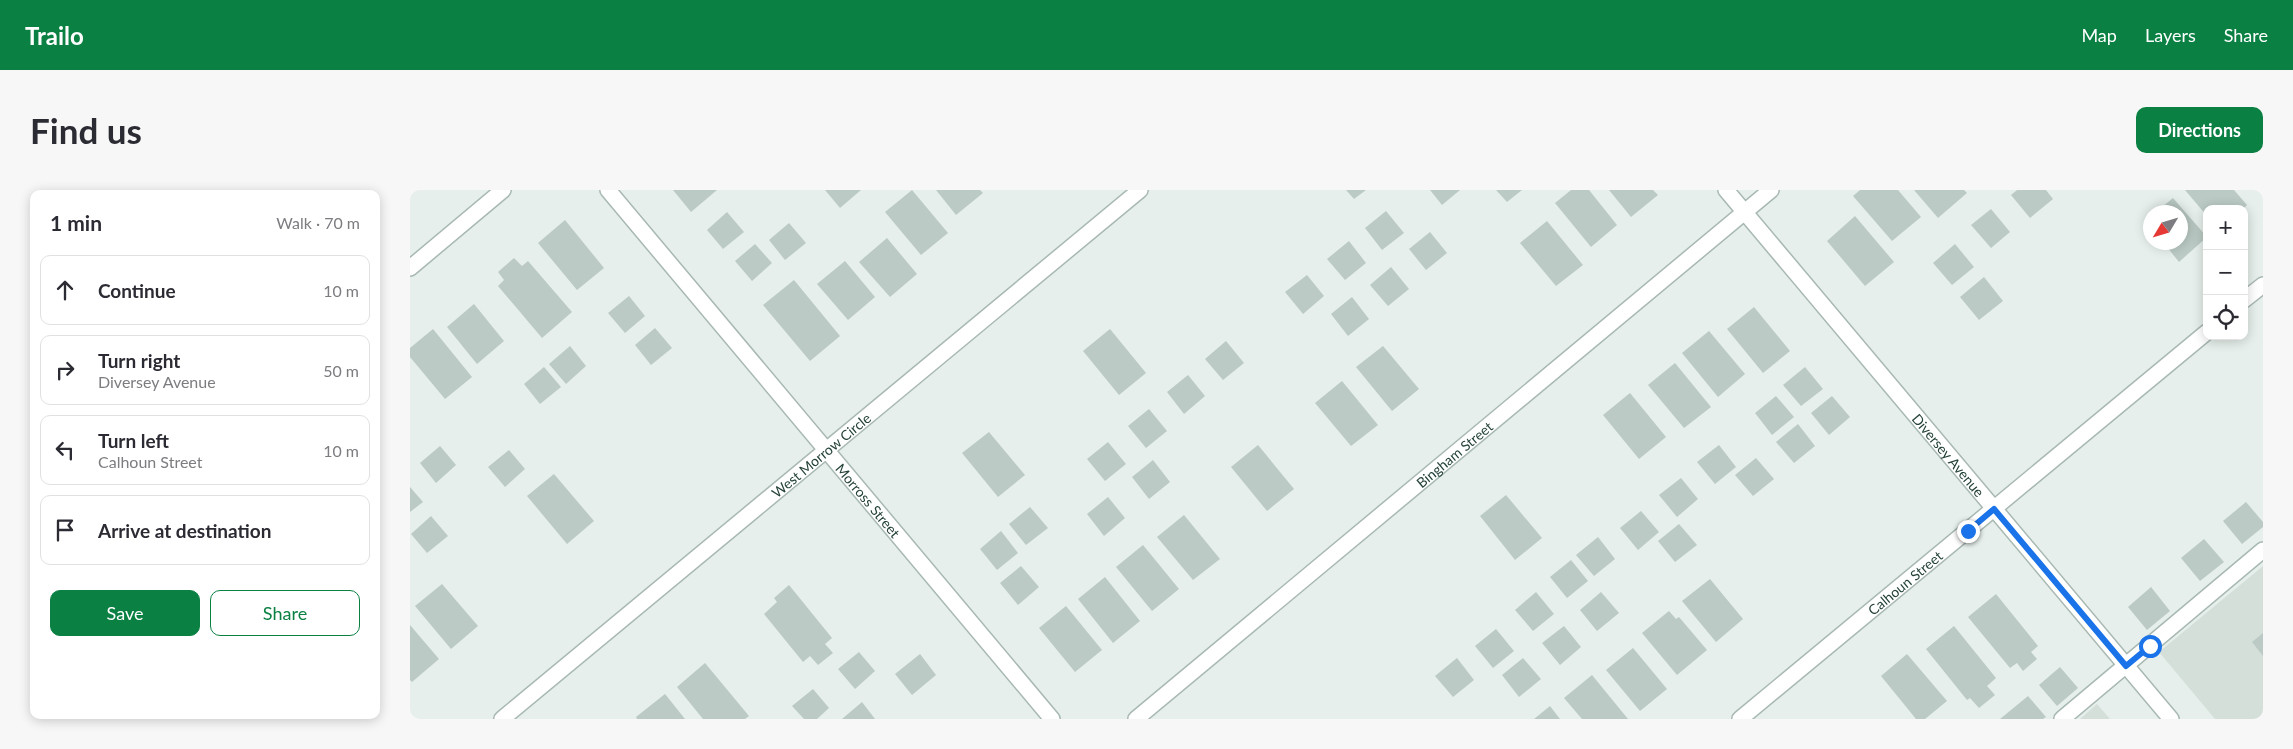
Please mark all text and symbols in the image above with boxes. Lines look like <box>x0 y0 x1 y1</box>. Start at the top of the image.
text: Trailo <box>25 21 84 50</box>
text: Map <box>2081 24 2117 46</box>
text: Layers <box>2145 24 2196 46</box>
text: Share <box>2224 24 2268 46</box>
button: Directions <box>2136 107 2263 153</box>
text: Find us <box>30 109 142 151</box>
north arrow <box>2143 205 2188 250</box>
map controls <box>2203 205 2248 340</box>
button: + <box>2203 205 2248 250</box>
text: 1 min <box>50 210 102 235</box>
text: Walk · 70 m <box>276 213 360 232</box>
button: − <box>2203 250 2248 295</box>
icon: ahead <box>51 276 79 304</box>
text: Continue <box>98 279 176 302</box>
text: 10 m <box>323 281 359 300</box>
button: locate <box>2203 295 2248 340</box>
text: Turn right <box>98 349 180 372</box>
icon: right <box>51 356 79 384</box>
text: 50 m <box>323 361 359 380</box>
text: Diversey Avenue <box>98 372 216 391</box>
street label: West Morrow Circle <box>768 409 874 501</box>
street label: Diversey Avenue <box>1909 410 1988 500</box>
street label: Bingham Street <box>1412 417 1496 491</box>
text: Turn left <box>98 429 169 452</box>
icon: left <box>51 436 79 464</box>
text: 10 m <box>323 441 359 460</box>
text: Calhoun Street <box>98 452 203 471</box>
street label: Morross Street <box>833 460 904 541</box>
icon: arrive <box>51 516 79 544</box>
text: Arrive at destination <box>98 519 271 542</box>
route end <box>1957 520 1980 543</box>
street label: Calhoun Street <box>1864 547 1945 618</box>
button: Save <box>50 590 200 636</box>
button: Share <box>210 590 360 636</box>
route start <box>2139 635 2162 658</box>

